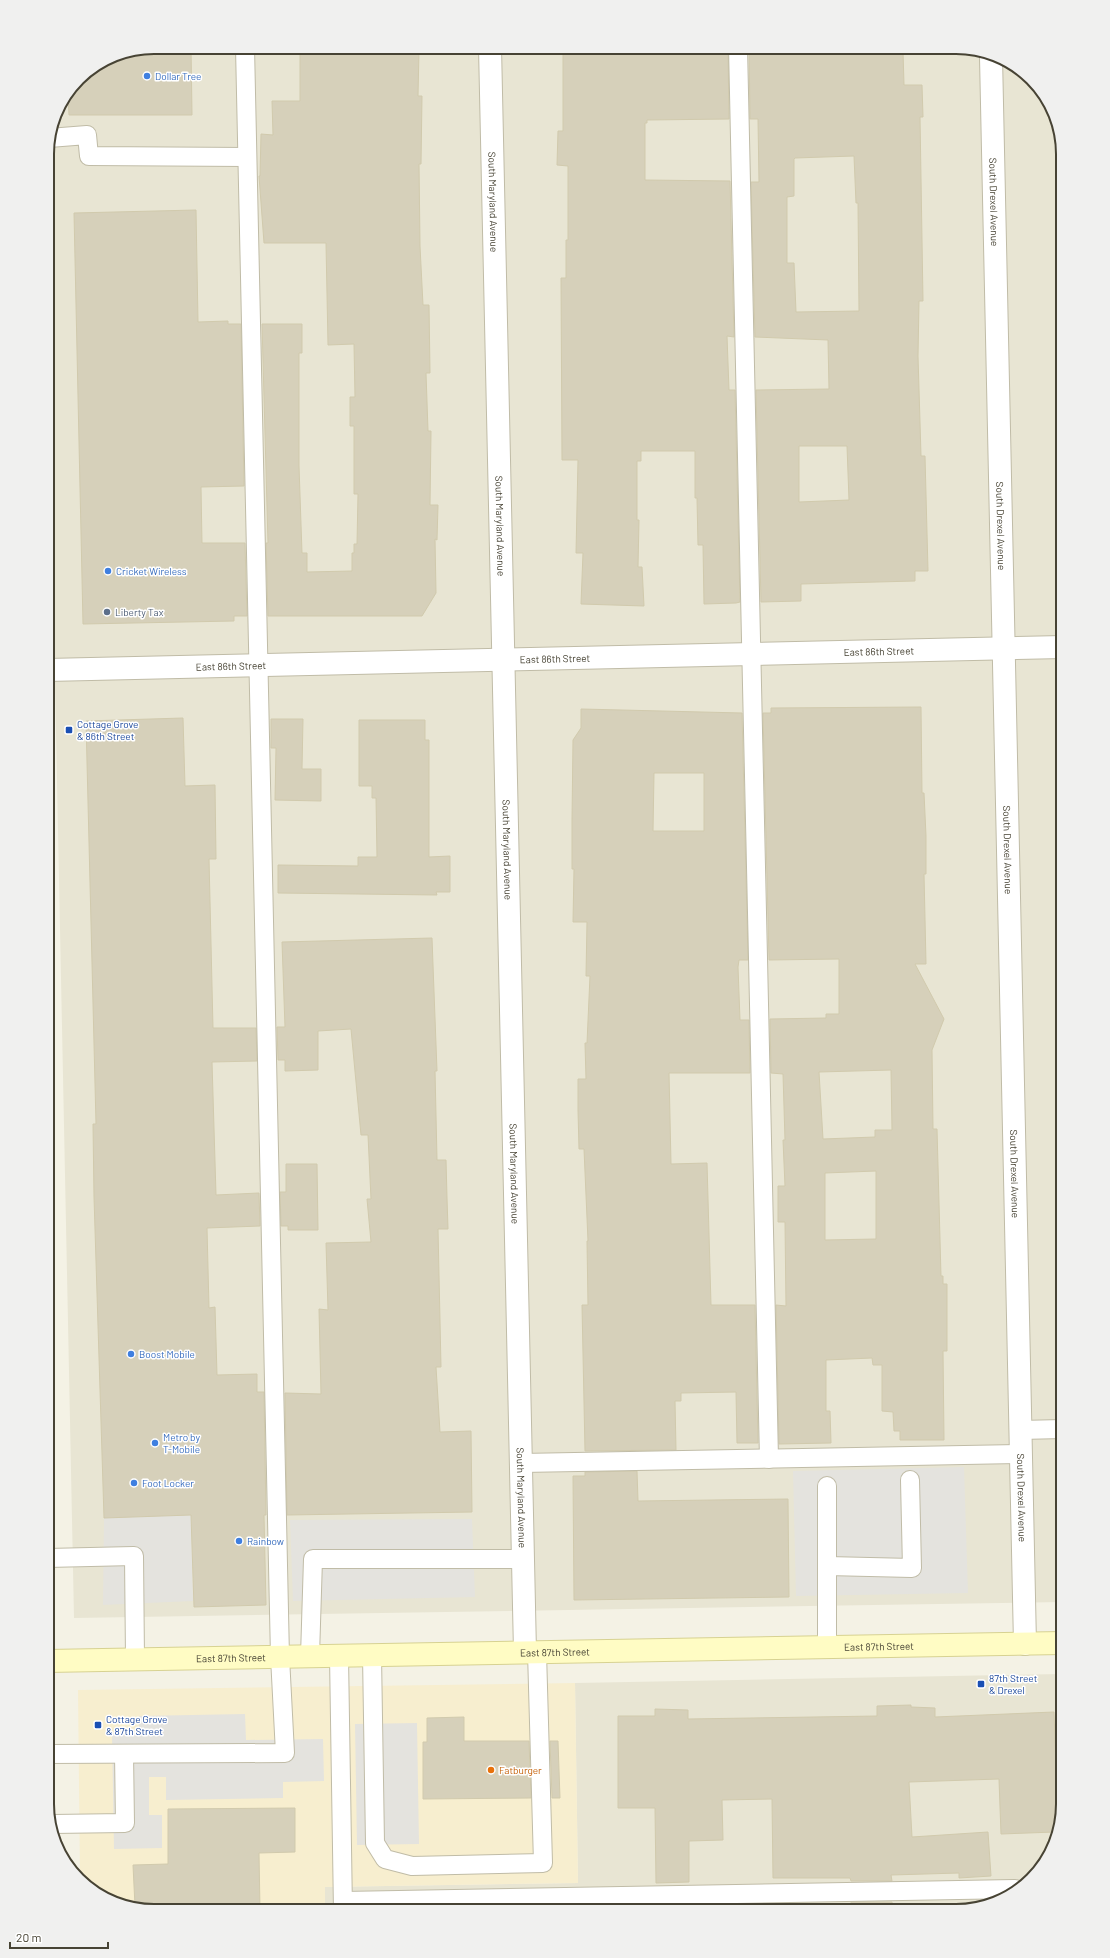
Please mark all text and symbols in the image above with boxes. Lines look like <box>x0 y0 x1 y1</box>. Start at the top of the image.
place label: Dollar Tree <box>155 70 201 82</box>
marker: Dollar Tree <box>142 71 152 81</box>
street label: South Maryland Avenue <box>486 152 500 252</box>
street label: South Drexel Avenue <box>987 157 1001 246</box>
street label: South Maryland Avenue <box>493 475 508 576</box>
street label: South Drexel Avenue <box>994 481 1008 570</box>
place label: Cricket Wireless <box>116 565 187 577</box>
marker: Cricket Wireless <box>103 566 113 576</box>
place label: Liberty Tax <box>115 606 164 618</box>
marker: Liberty Tax <box>102 607 112 617</box>
street label: East 86th Street <box>843 644 914 658</box>
street label: East 86th Street <box>520 652 591 665</box>
street label: East 86th Street <box>196 659 267 673</box>
place label: Cottage Grove & 86th Street <box>77 718 138 742</box>
marker: Cottage Grove & 86th Street <box>64 725 74 735</box>
street label: South Maryland Avenue <box>500 799 515 900</box>
street label: South Drexel Avenue <box>1001 805 1015 894</box>
street label: South Maryland Avenue <box>507 1123 522 1224</box>
street label: South Drexel Avenue <box>1008 1129 1022 1218</box>
place label: Boost Mobile <box>139 1348 195 1360</box>
marker: Boost Mobile <box>126 1349 136 1359</box>
place label: Metro by T-Mobile <box>163 1431 200 1455</box>
marker: Metro by T-Mobile <box>150 1438 160 1448</box>
street label: South Maryland Avenue <box>515 1447 529 1548</box>
street label: South Drexel Avenue <box>1015 1453 1029 1542</box>
place label: Foot Locker <box>142 1477 194 1489</box>
marker: Foot Locker <box>129 1478 139 1488</box>
place label: Rainbow <box>247 1535 284 1547</box>
marker: Rainbow <box>234 1536 244 1546</box>
street label: East 87th Street <box>844 1640 914 1653</box>
street label: East 87th Street <box>520 1645 590 1659</box>
street label: East 87th Street <box>196 1651 266 1664</box>
place label: 87th Street & Drexel <box>989 1672 1038 1696</box>
marker: 87th Street & Drexel <box>976 1679 986 1689</box>
place label: Cottage Grove & 87th Street <box>106 1713 167 1737</box>
marker: Cottage Grove & 87th Street <box>93 1720 103 1730</box>
place label: Fatburger <box>499 1764 542 1776</box>
marker: Fatburger <box>486 1765 496 1775</box>
scale bar <box>10 1924 108 1950</box>
text: 20 m <box>16 1930 42 1944</box>

